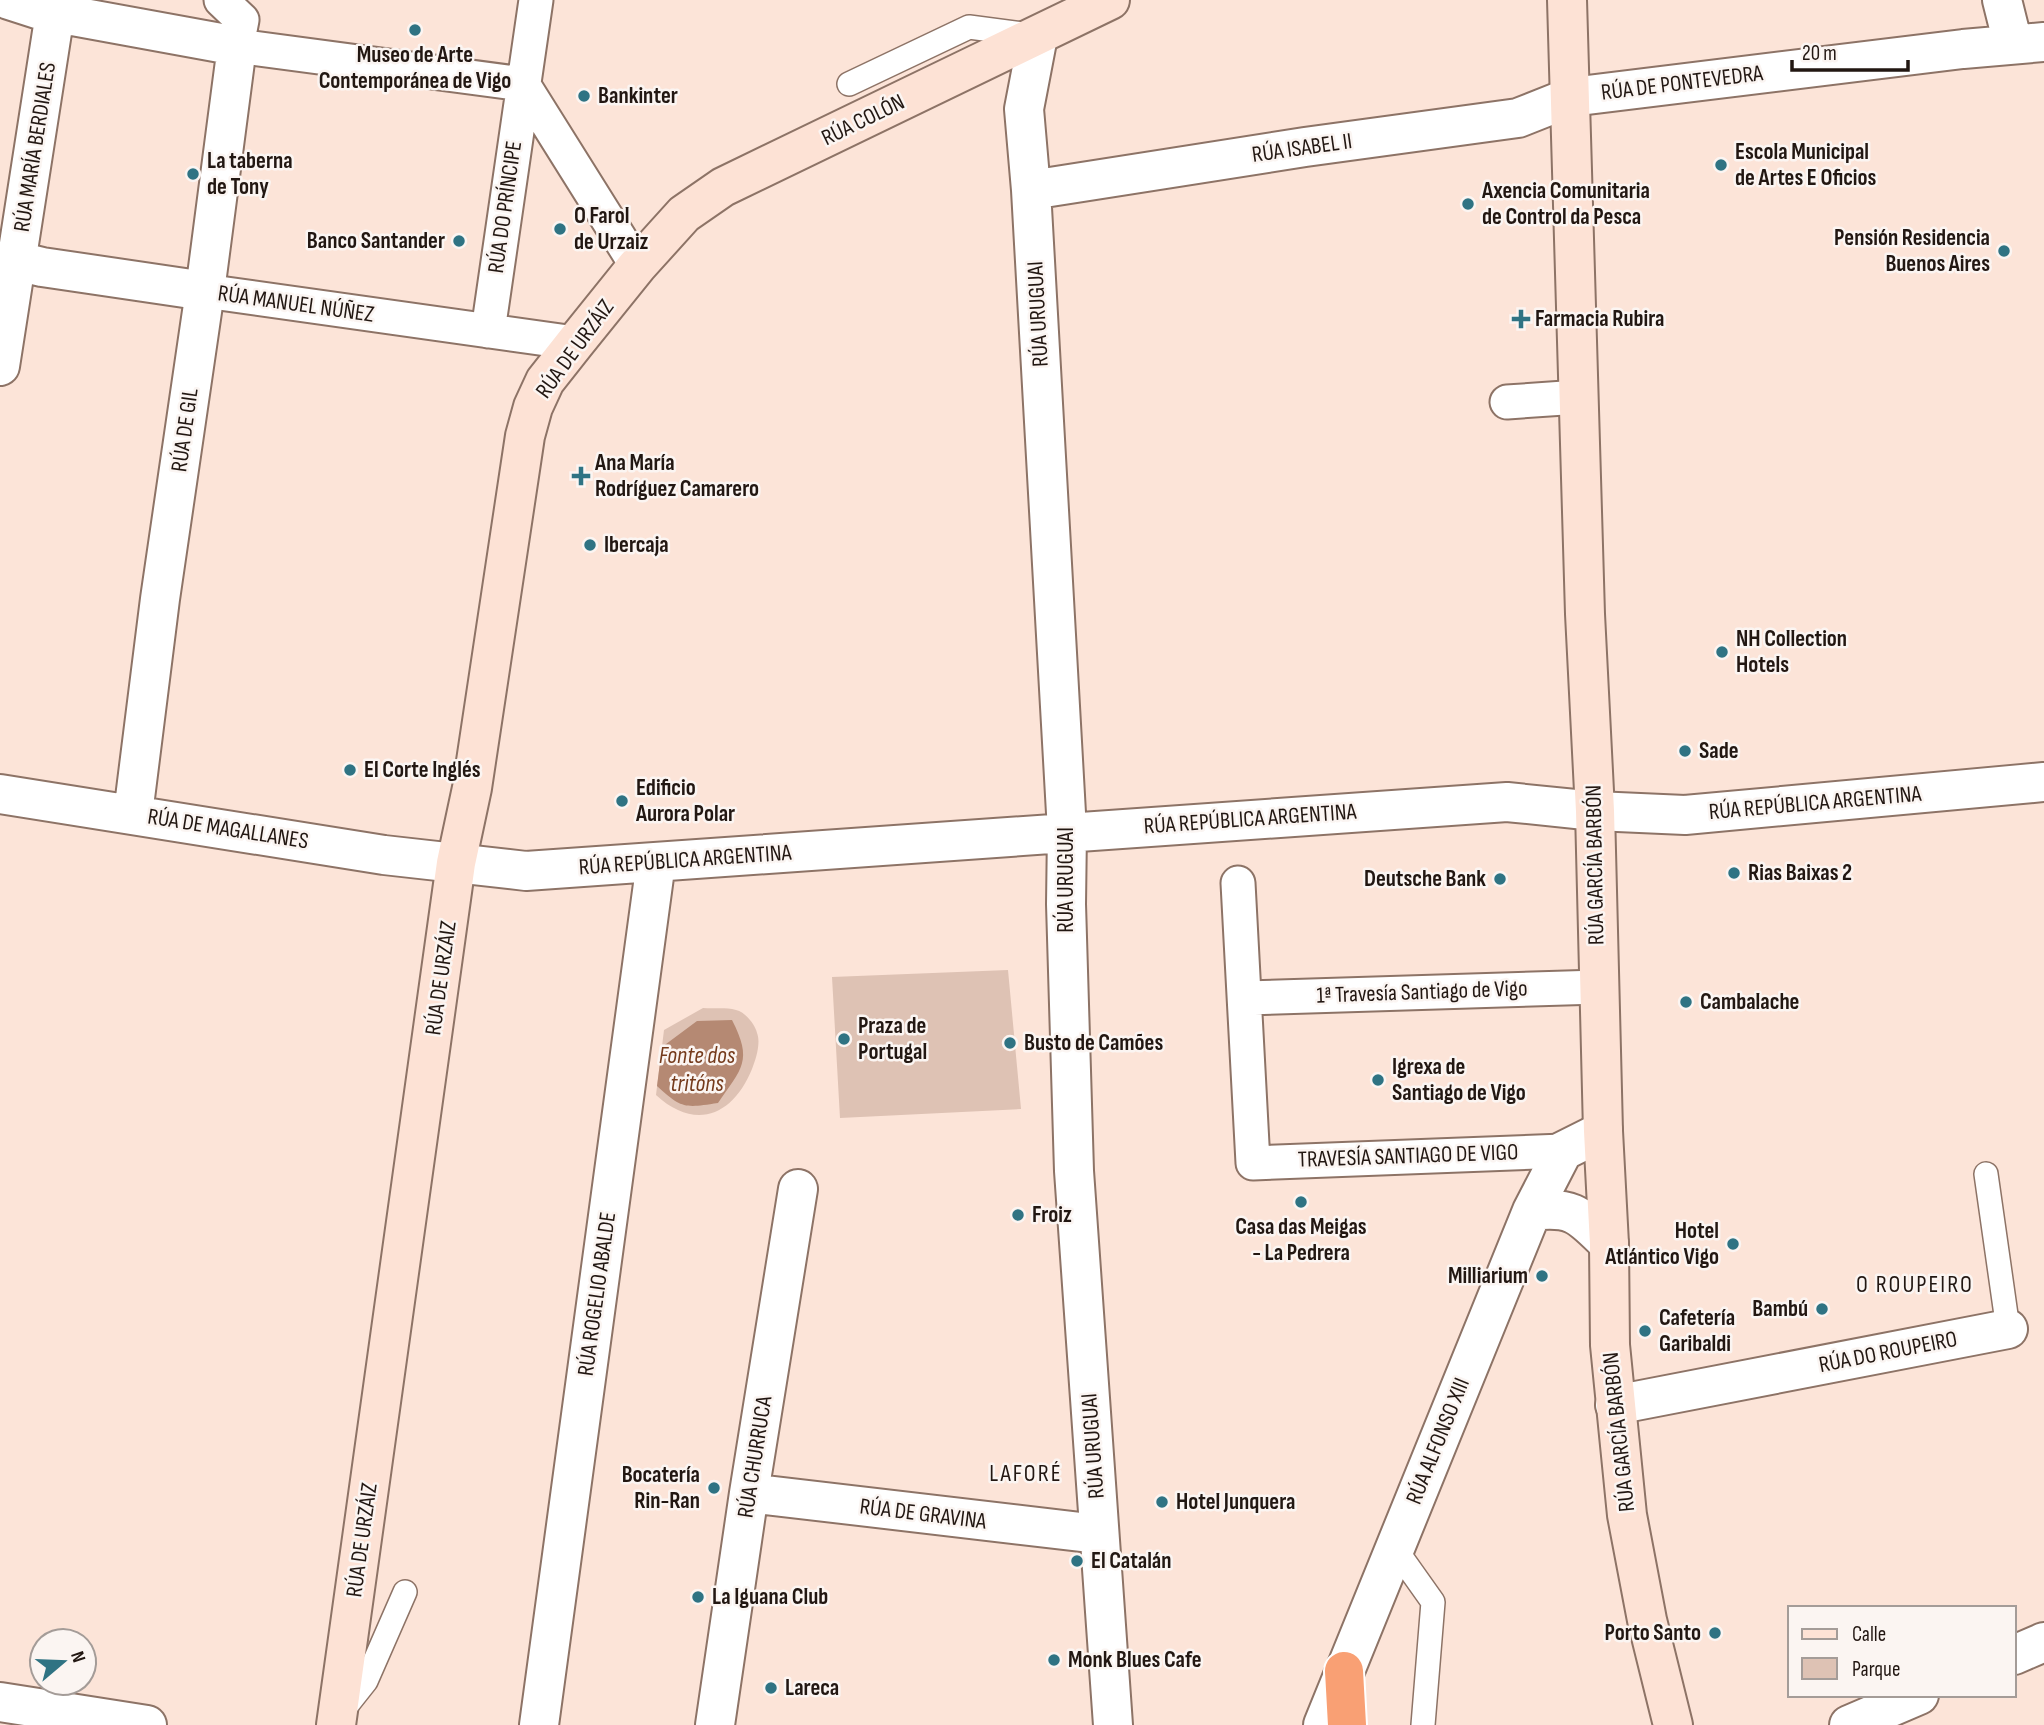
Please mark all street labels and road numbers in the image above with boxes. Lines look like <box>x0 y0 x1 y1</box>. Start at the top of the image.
street label: RÚA DE PONTEVEDRA <box>1600 59 1765 107</box>
street label: RÚA MARÍA BERDIALES <box>8 60 62 234</box>
street label: RÚA COLÓN <box>817 88 909 152</box>
street label: RÚA ISABEL II <box>1250 127 1354 169</box>
street label: RÚA DO PRÍNCIPE <box>482 139 528 275</box>
street label: RÚA URUGUAI <box>1021 260 1055 368</box>
street label: RÚA MANUEL NÚÑEZ <box>216 279 376 329</box>
street label: RÚA DE URZÁIZ <box>530 294 620 404</box>
street label: RÚA DE GIL <box>165 386 205 474</box>
street label: RÚA REPÚBLICA ARGENTINA <box>1708 780 1923 826</box>
street label: RÚA GARCÍA BARBÓN <box>1580 785 1610 945</box>
street label: RÚA REPÚBLICA ARGENTINA <box>1143 798 1357 840</box>
street label: RÚA DE MAGALLANES <box>146 802 310 856</box>
street label: RÚA URUGUAI <box>1052 827 1080 933</box>
street label: RÚA REPÚBLICA ARGENTINA <box>578 839 792 881</box>
street label: RÚA DE URZÁIZ <box>419 919 463 1037</box>
street label: 1ª Travesía Santiago de Vigo <box>1316 974 1528 1010</box>
street label: TRAVESÍA SANTIAGO DE VIGO <box>1297 1138 1519 1174</box>
street label: RÚA ROGELIO ABALDE <box>572 1210 622 1378</box>
street label: RÚA DO ROUPEIRO <box>1816 1325 1960 1379</box>
street label: RÚA GARCÍA BARBÓN <box>1597 1351 1641 1513</box>
street label: RÚA ALFONSO XIII <box>1400 1374 1476 1508</box>
street label: RÚA URUGUAI <box>1075 1392 1111 1500</box>
street label: RÚA CHURRUCA <box>732 1394 778 1520</box>
street label: RÚA DE URZÁIZ <box>340 1481 384 1599</box>
street label: RÚA DE GRAVINA <box>858 1492 988 1536</box>

